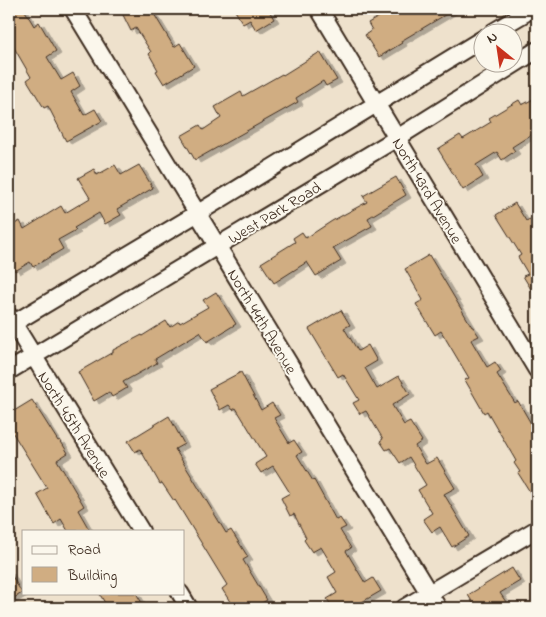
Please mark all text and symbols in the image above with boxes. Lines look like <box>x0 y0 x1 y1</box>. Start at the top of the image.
north arrow <box>474 22 524 72</box>
text: N <box>483 27 502 49</box>
street label: North 43rd Avenue <box>385 133 468 249</box>
street label: West Park Road <box>224 176 326 251</box>
street label: North 44th Avenue <box>220 265 303 380</box>
street label: North 45th Avenue <box>31 367 116 484</box>
legend <box>22 530 185 594</box>
text: Road <box>68 539 101 561</box>
text: Building <box>67 565 117 588</box>

